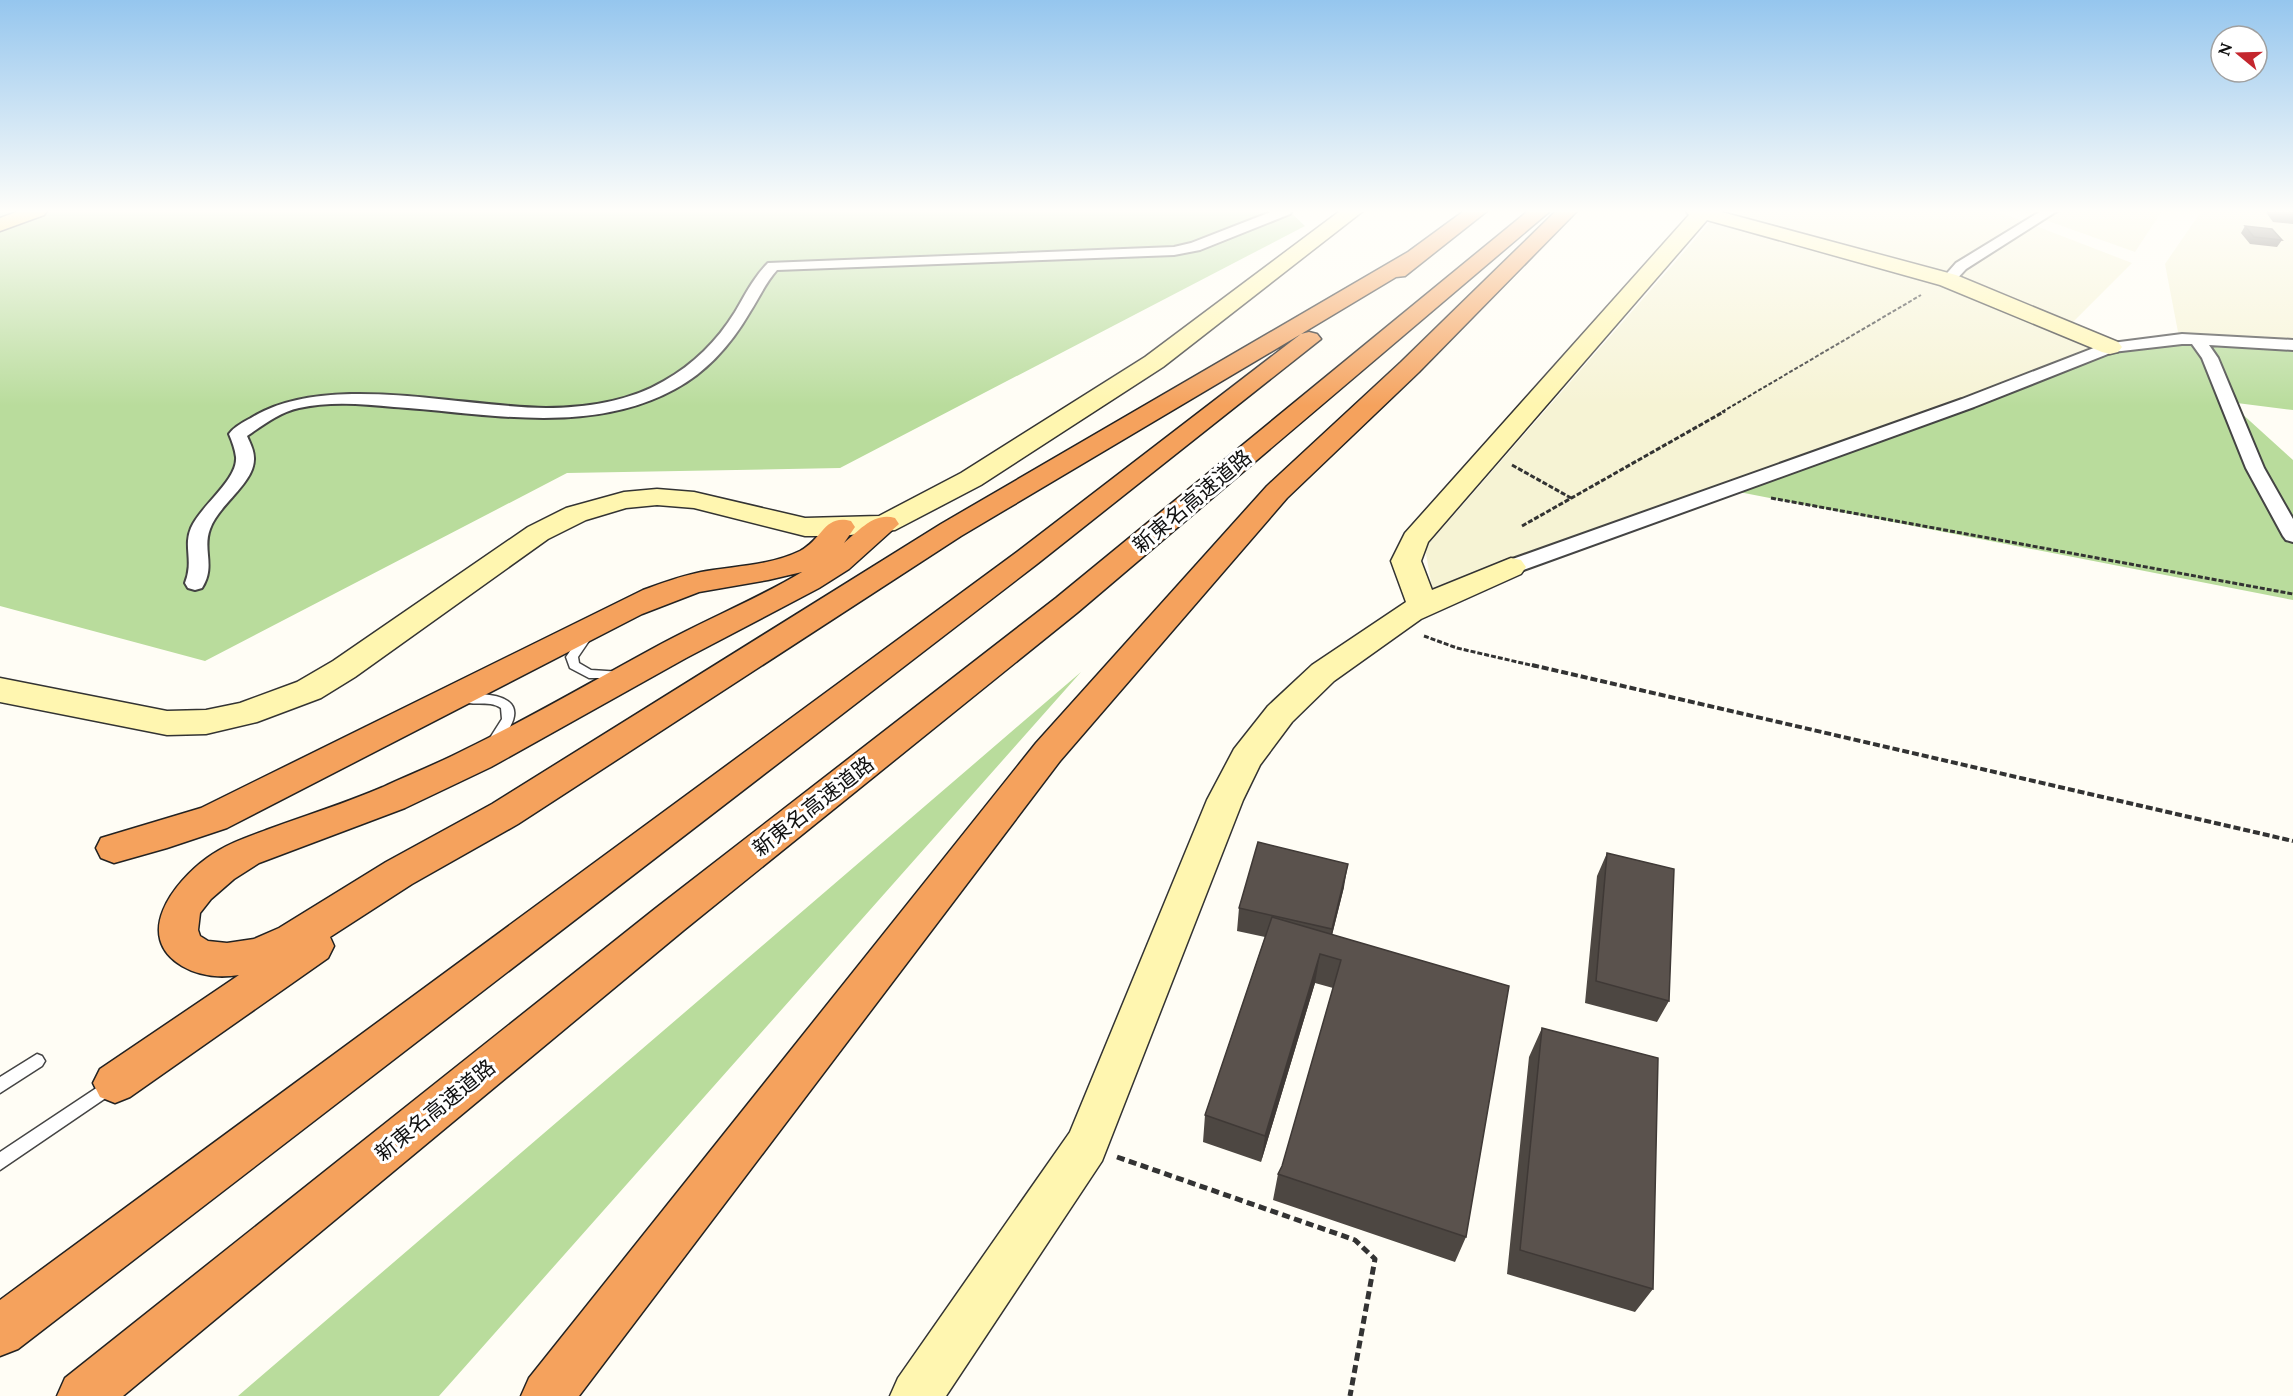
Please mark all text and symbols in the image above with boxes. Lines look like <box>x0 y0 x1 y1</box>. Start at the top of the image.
north arrow <box>2209 24 2269 84</box>
text: N <box>2213 40 2236 58</box>
street label: 新東名高速道路 <box>1127 443 1257 559</box>
street label: 新東名高速道路 <box>747 750 879 862</box>
street label: 新東名高速道路 <box>369 1053 501 1167</box>

